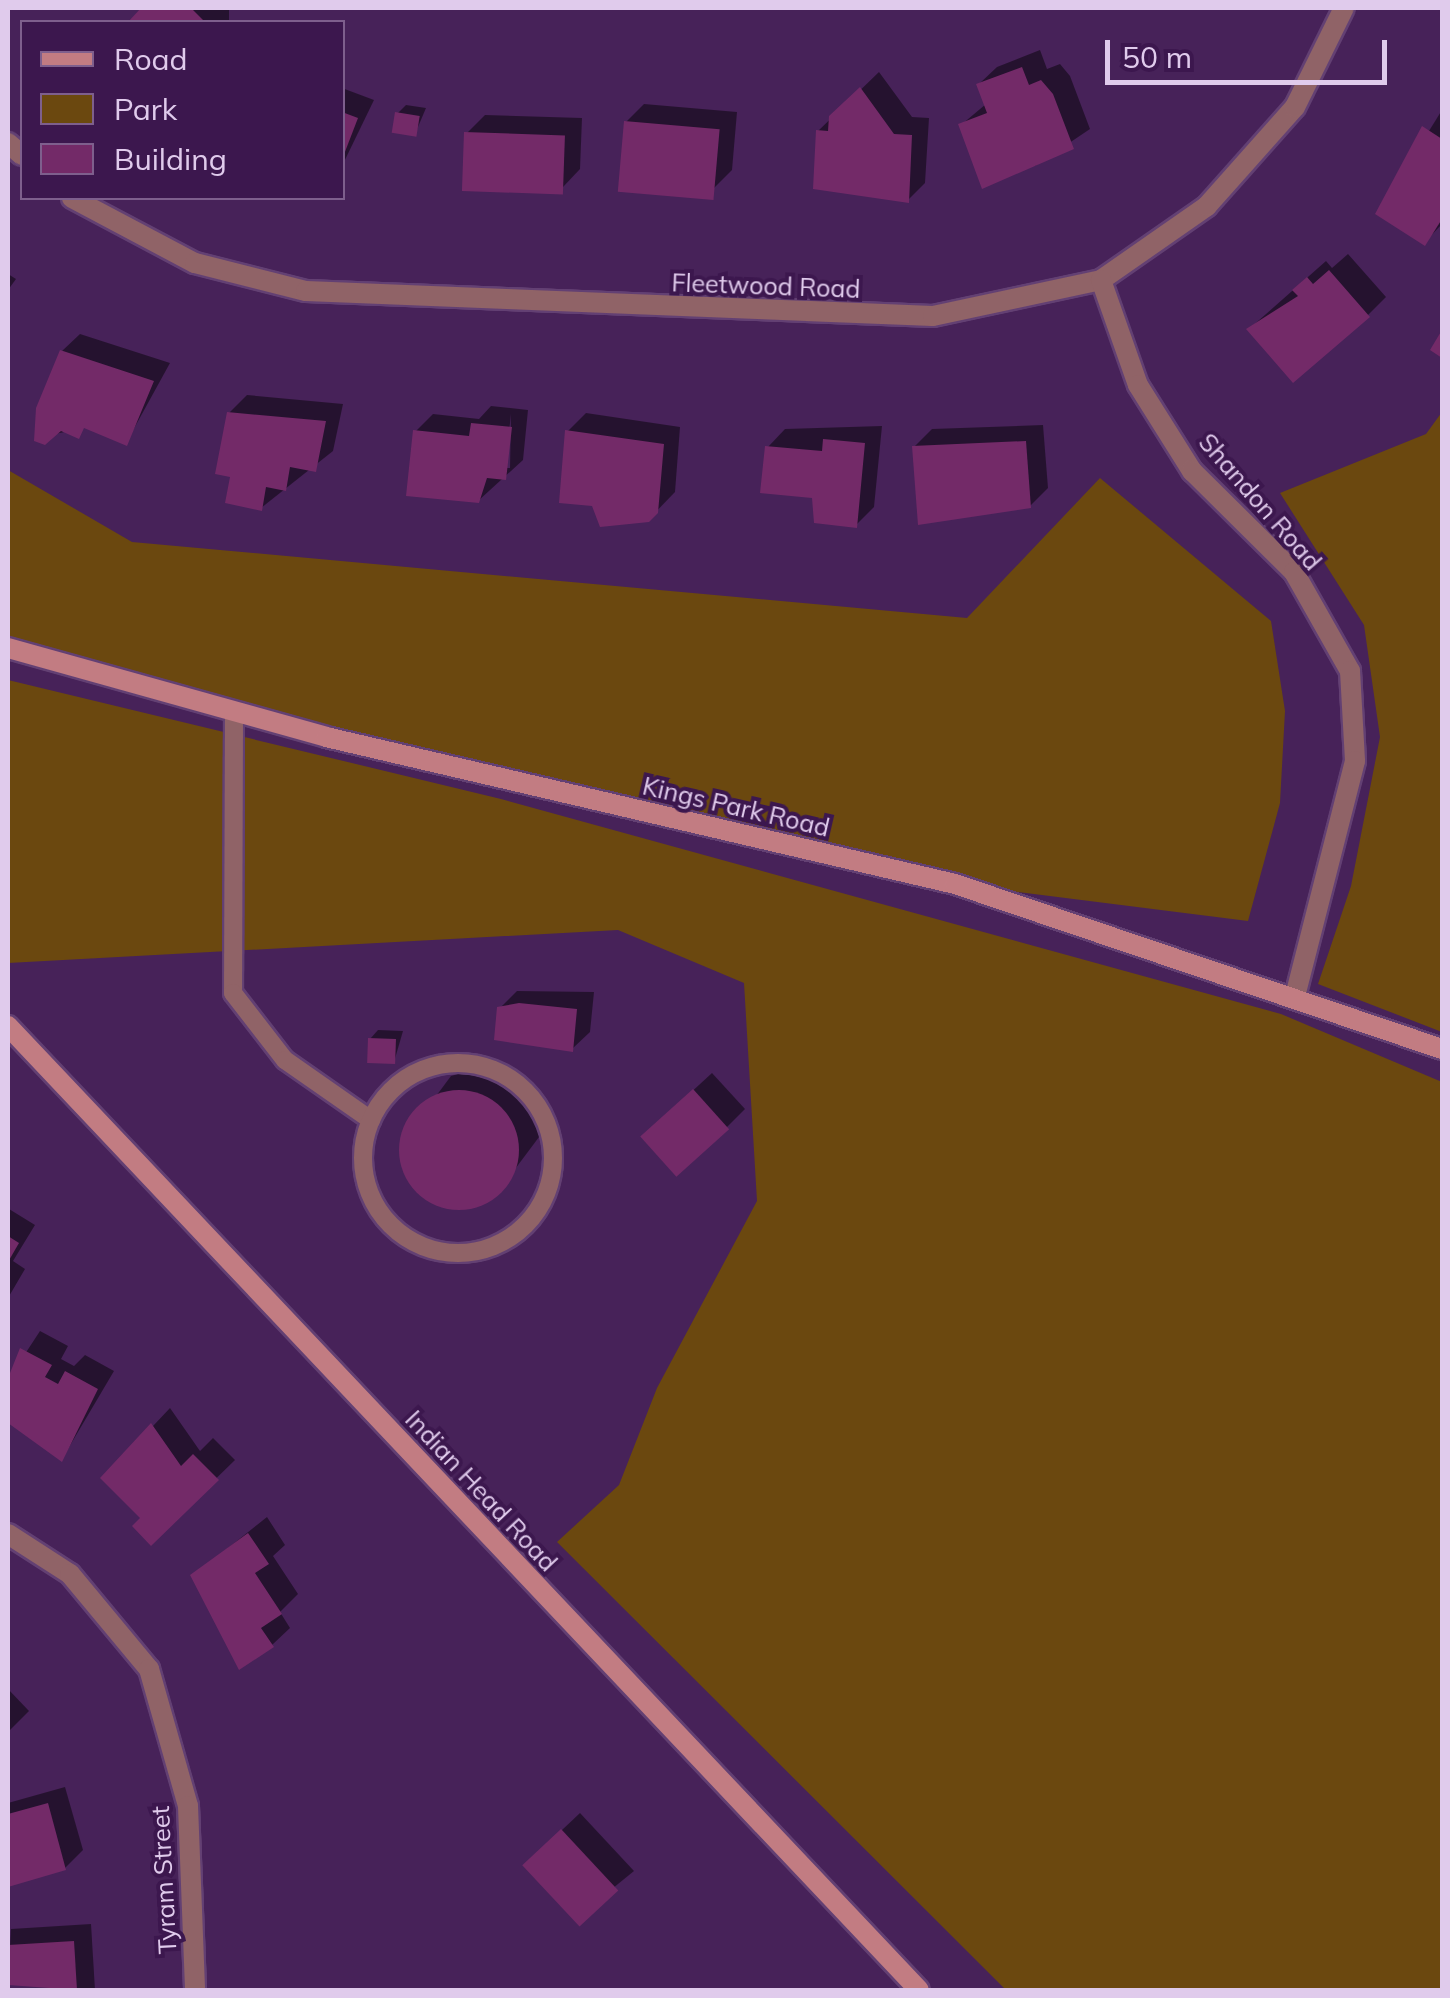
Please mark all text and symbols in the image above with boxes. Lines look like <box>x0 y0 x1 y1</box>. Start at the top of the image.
legend <box>20 20 345 200</box>
scale bar <box>1110 20 1392 82</box>
text: 50 m <box>1122 38 1192 76</box>
text: Road <box>114 40 188 78</box>
text: Park <box>114 90 177 128</box>
text: Building <box>114 140 227 178</box>
street label: Fleetwood Road <box>671 268 861 304</box>
street label: Shandon Road <box>1192 427 1328 577</box>
street label: Kings Park Road <box>640 771 832 843</box>
street label: Indian Head Road <box>399 1404 563 1578</box>
street label: Tyram Street <box>145 1805 183 1955</box>

